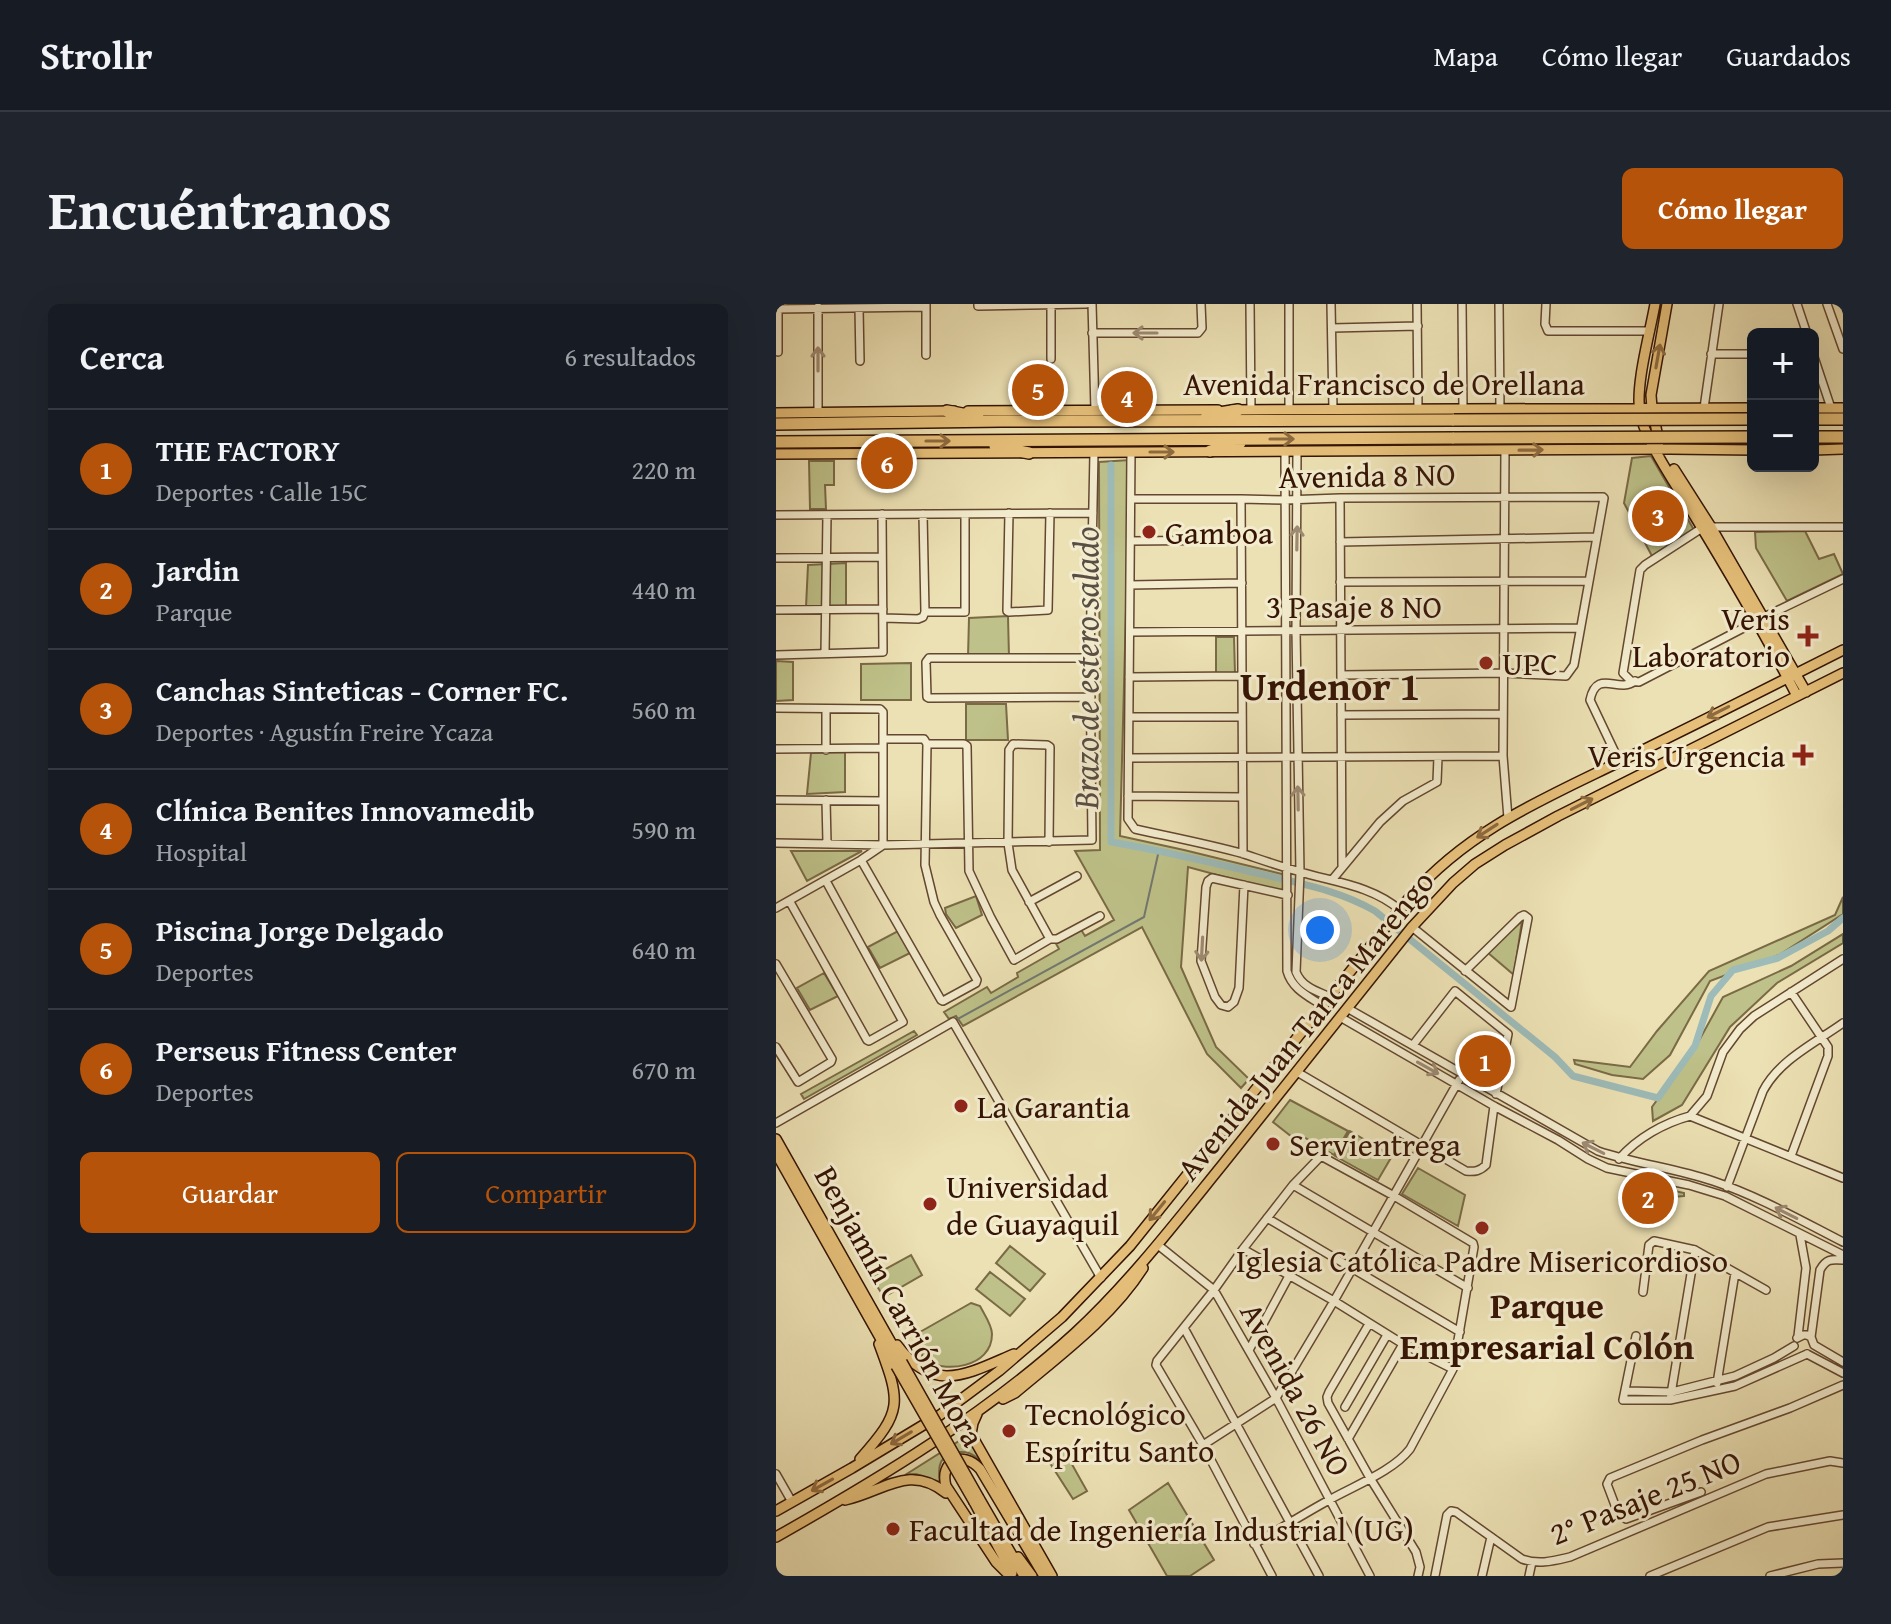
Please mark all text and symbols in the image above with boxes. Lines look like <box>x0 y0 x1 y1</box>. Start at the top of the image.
text: Strollr <box>40 27 152 83</box>
text: Mapa <box>1433 35 1498 76</box>
text: Cómo llegar <box>1542 35 1682 76</box>
text: Guardados <box>1726 35 1851 76</box>
text: Encuéntranos <box>48 167 392 250</box>
button: Cómo llegar <box>1622 168 1843 249</box>
one-way arrow <box>1132 325 1159 341</box>
map controls <box>1747 328 1819 472</box>
button: + <box>1747 328 1819 400</box>
text: Cerca <box>80 332 164 381</box>
text: 6 resultados <box>565 337 696 376</box>
one-way arrow <box>1651 344 1666 369</box>
one-way arrow <box>810 346 826 373</box>
pin: 5 <box>1012 360 1064 420</box>
street label: Avenida Francisco de Orellana <box>1183 360 1585 407</box>
pin: 4 <box>1101 367 1153 427</box>
button: − <box>1747 400 1819 472</box>
text: THE FACTORY <box>156 428 340 472</box>
one-way arrow <box>1268 431 1295 447</box>
pin: 6 <box>861 433 913 493</box>
one-way arrow <box>924 433 951 449</box>
one-way arrow <box>1517 442 1544 458</box>
one-way arrow <box>1148 444 1175 460</box>
text: 1 <box>99 450 113 489</box>
text: 220 m <box>631 450 696 489</box>
street label: Avenida 8 NO <box>1278 450 1456 500</box>
text: Deportes · Calle 15C <box>156 472 368 511</box>
pin: 3 <box>1632 486 1684 546</box>
place label: Gamboa <box>1165 509 1273 556</box>
marker: Gamboa <box>1140 523 1158 541</box>
one-way arrow <box>1289 525 1305 552</box>
water label: Brazo de estero salado <box>1061 527 1110 810</box>
text: Jardin <box>156 548 239 592</box>
text: 2 <box>99 570 113 609</box>
text: 440 m <box>631 570 696 609</box>
street label: 3 Pasaje 8 NO <box>1266 583 1442 630</box>
text: Parque <box>156 592 233 631</box>
place label: Veris Laboratorio <box>1632 595 1790 679</box>
marker: Veris Laboratorio <box>1797 625 1819 647</box>
place label: UPC <box>1502 640 1558 687</box>
marker: UPC <box>1477 654 1495 672</box>
district label: Urdenor 1 <box>1240 656 1420 715</box>
text: Canchas Sinteticas - Corner FC. <box>156 668 568 712</box>
text: 3 <box>99 690 113 729</box>
text: 560 m <box>631 690 696 729</box>
one-way arrow <box>1706 705 1730 720</box>
text: Deportes · Agustín Freire Ycaza <box>156 712 493 751</box>
place label: Veris Urgencia <box>1588 732 1785 779</box>
marker: Veris Urgencia <box>1792 744 1814 766</box>
one-way arrow <box>1290 785 1306 812</box>
text: Clínica Benites Innovamedib <box>156 788 535 832</box>
one-way arrow <box>1570 795 1594 811</box>
text: 4 <box>99 810 113 849</box>
text: 590 m <box>631 810 696 849</box>
one-way arrow <box>1476 822 1498 839</box>
text: Hospital <box>156 832 247 871</box>
street label: Avenida Juan Tanca Marengo <box>1165 860 1445 1190</box>
text: Piscina Jorge Delgado <box>156 908 444 952</box>
your location <box>1300 910 1340 950</box>
text: 5 <box>99 930 113 969</box>
text: 640 m <box>631 930 696 969</box>
one-way arrow <box>1194 935 1209 961</box>
text: Deportes <box>156 952 254 991</box>
text: Perseus Fitness Center <box>156 1028 457 1072</box>
pin: 1 <box>1459 1031 1511 1091</box>
text: 6 <box>99 1050 113 1089</box>
text: 670 m <box>631 1050 696 1089</box>
one-way arrow <box>1416 1061 1440 1076</box>
text: Deportes <box>156 1072 254 1111</box>
place label: La Garantia <box>977 1083 1130 1130</box>
marker: La Garantia <box>952 1097 970 1115</box>
place label: Servientrega <box>1289 1121 1461 1168</box>
marker: Servientrega <box>1264 1135 1282 1153</box>
one-way arrow <box>1582 1140 1606 1155</box>
button: Guardar <box>80 1152 380 1233</box>
button: Compartir <box>396 1152 696 1233</box>
street label: Benjamín Carrión Mora <box>803 1157 997 1455</box>
place label: Universidad de Guayaquil <box>946 1163 1119 1247</box>
pin: 2 <box>1622 1168 1674 1228</box>
marker: Universidad de Guayaquil <box>921 1195 939 1213</box>
one-way arrow <box>1148 1200 1166 1221</box>
one-way arrow <box>1774 1205 1798 1220</box>
marker: Iglesia Católica Padre Misericordioso <box>1473 1219 1491 1237</box>
place label: Iglesia Católica Padre Misericordioso <box>1236 1237 1728 1284</box>
district label: Parque Empresarial Colón <box>1400 1278 1694 1372</box>
street label: Avenida 26 NO <box>1229 1293 1363 1485</box>
place label: Tecnológico Espíritu Santo <box>1025 1390 1214 1474</box>
marker: Tecnológico Espíritu Santo <box>1000 1422 1018 1440</box>
one-way arrow <box>890 1430 913 1446</box>
street label: 2° Pasaje 25 NO <box>1542 1437 1748 1557</box>
one-way arrow <box>811 1477 834 1493</box>
place label: Facultad de Ingeniería Industrial (UG) <box>909 1506 1414 1553</box>
marker: Facultad de Ingeniería Industrial (UG) <box>884 1520 902 1538</box>

